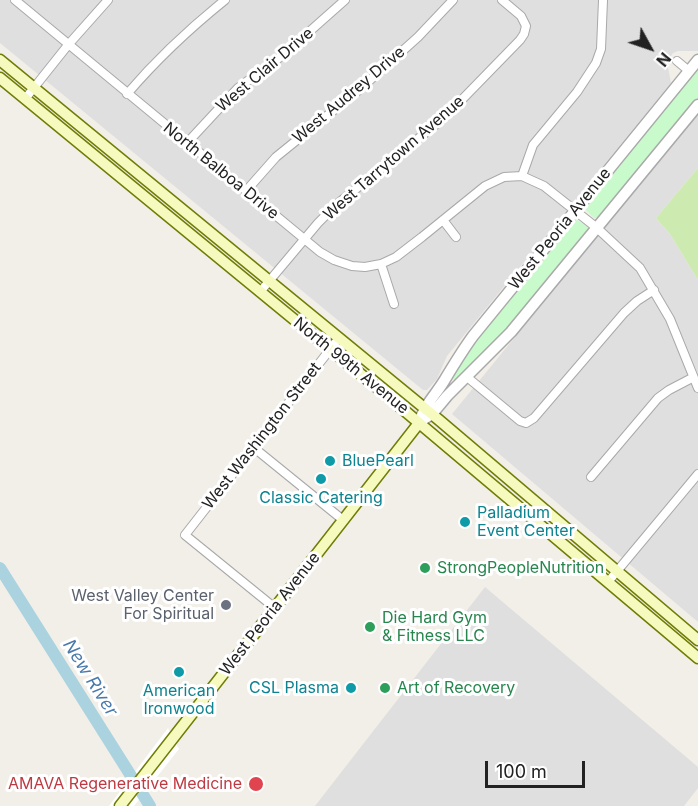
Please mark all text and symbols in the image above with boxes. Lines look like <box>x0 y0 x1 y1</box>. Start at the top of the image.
north arrow <box>620 18 680 78</box>
street label: West Clair Drive <box>212 24 318 116</box>
street label: West Audrey Drive <box>289 42 409 148</box>
text: N <box>652 48 675 71</box>
street label: West Tarrytown Avenue <box>320 92 468 224</box>
street label: North Balboa Drive <box>159 118 283 224</box>
street label: West Peoria Avenue <box>505 164 615 294</box>
street label: North 99th Avenue <box>290 314 412 418</box>
street label: West Washington Street <box>199 359 325 513</box>
place label: BluePearl <box>342 451 414 471</box>
marker: BluePearl <box>323 454 337 468</box>
marker: Classic Catering <box>314 472 328 486</box>
place label: Classic Catering <box>259 488 383 508</box>
place label: Palladium Event Center <box>477 503 575 541</box>
marker: Palladium Event Center <box>458 515 472 529</box>
street label: West Peoria Avenue <box>216 548 324 680</box>
place label: StrongPeopleNutrition <box>437 558 604 578</box>
marker: StrongPeopleNutrition <box>418 561 432 575</box>
place label: West Valley Center For Spiritual <box>71 586 214 624</box>
marker: West Valley Center For Spiritual <box>219 598 233 612</box>
place label: Die Hard Gym & Fitness LLC <box>382 608 487 646</box>
marker: Die Hard Gym & Fitness LLC <box>363 620 377 634</box>
water label: New River <box>58 636 122 720</box>
marker: American Ironwood <box>172 665 186 679</box>
place label: CSL Plasma <box>249 678 339 698</box>
place label: Art of Recovery <box>397 678 515 698</box>
place label: American Ironwood <box>143 681 215 719</box>
marker: CSL Plasma <box>344 681 358 695</box>
marker: Art of Recovery <box>378 681 392 695</box>
scale bar <box>488 749 588 787</box>
text: 100 m <box>496 761 547 782</box>
place label: AMAVA Regenerative Medicine <box>8 774 242 794</box>
marker: AMAVA Regenerative Medicine <box>247 775 265 793</box>

